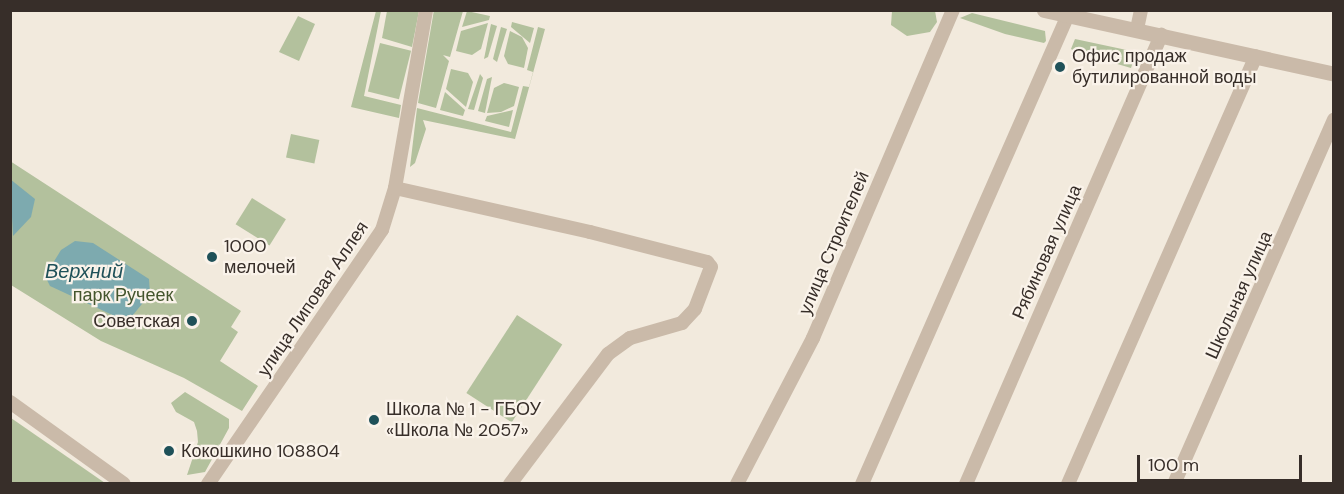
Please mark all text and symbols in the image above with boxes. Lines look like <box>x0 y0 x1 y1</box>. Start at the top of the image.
place label: Офис продаж бутилированной воды <box>1072 46 1256 88</box>
marker: Офис продаж бутилированной воды <box>1053 60 1067 74</box>
street label: улица Строителей <box>794 168 874 318</box>
street label: Рябиновая улица <box>1008 181 1086 323</box>
street label: улица Липовая Аллея <box>253 217 373 381</box>
street label: Школьная улица <box>1201 228 1277 362</box>
place label: 1000 мелочей <box>224 236 296 278</box>
marker: 1000 мелочей <box>205 250 219 264</box>
water label: Верхний <box>45 259 123 283</box>
park label: парк Ручеек <box>73 284 173 306</box>
place label: Советская <box>93 310 180 332</box>
marker: Советская <box>185 314 199 328</box>
place label: Школа № 1 - ГБОУ «Школа № 2057» <box>386 399 541 442</box>
marker: Школа № 1 - ГБОУ «Школа № 2057» <box>367 413 381 427</box>
place label: Кокошкино 108804 <box>181 440 340 462</box>
scale bar <box>1140 443 1305 481</box>
marker: Кокошкино 108804 <box>162 444 176 458</box>
text: 100 m <box>1148 453 1199 477</box>

